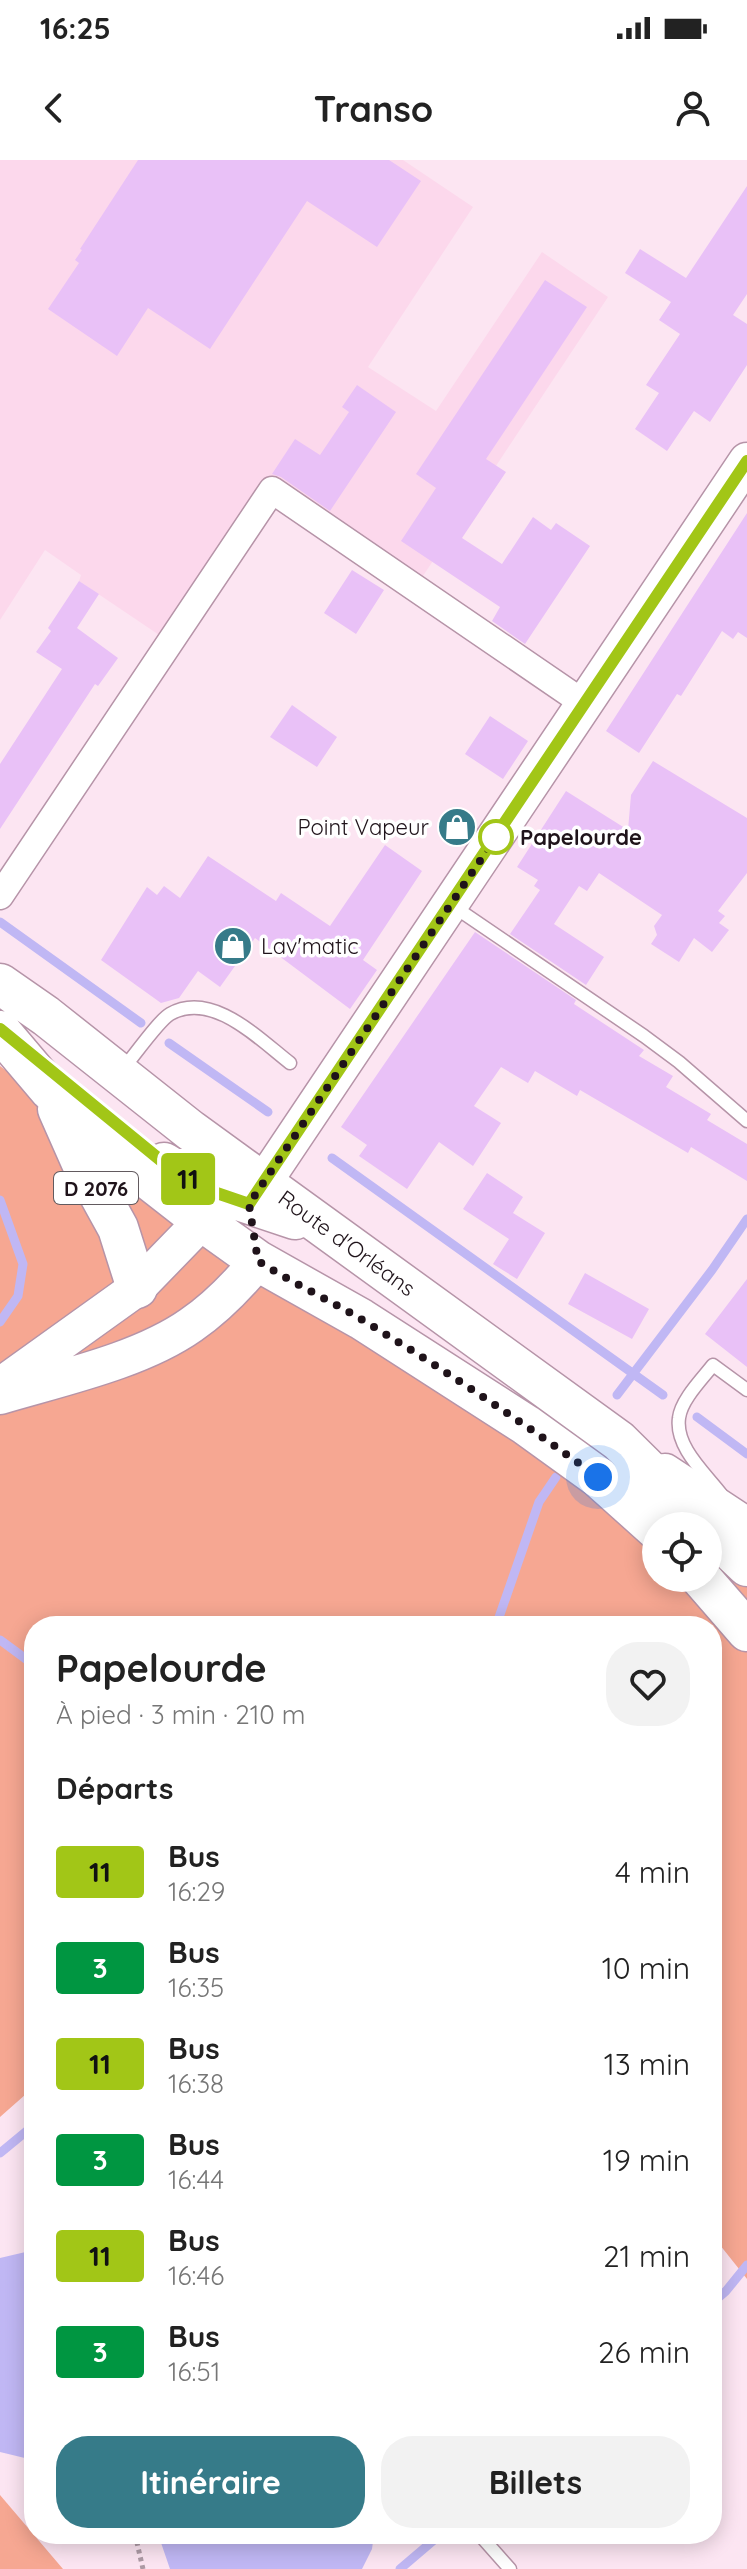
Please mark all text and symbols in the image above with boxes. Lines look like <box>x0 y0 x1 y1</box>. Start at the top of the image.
text: 16:25 <box>40 9 111 47</box>
icon: back <box>32 86 76 130</box>
text: Transo <box>314 86 433 131</box>
icon: person <box>671 86 715 130</box>
shop icon: Point Vapeur <box>436 806 478 848</box>
place label: Point Vapeur <box>298 813 430 841</box>
marker: Papelourde <box>479 820 513 854</box>
place label: Papelourde <box>520 823 642 851</box>
shop icon: Lav'matic <box>212 925 254 967</box>
place label: Lav'matic <box>261 932 359 960</box>
line badge: 11 <box>152 1153 224 1205</box>
text: 11 <box>177 1161 199 1196</box>
road number: D 2076 <box>54 1172 138 1204</box>
street label: Route d'Orléans <box>273 1184 421 1302</box>
your location <box>578 1457 618 1497</box>
map controls <box>642 1512 722 1592</box>
button: locate <box>642 1512 722 1592</box>
button: heart <box>606 1642 690 1726</box>
text: Papelourde <box>56 1644 267 1692</box>
text: À pied · 3 min · 210 m <box>56 1698 306 1731</box>
text: Départs <box>56 1769 173 1807</box>
text: Bus <box>168 1837 220 1875</box>
text: 4 min <box>615 1853 690 1891</box>
text: 11 <box>89 1854 111 1889</box>
text: 16:29 <box>168 1875 225 1908</box>
text: Bus <box>168 1933 220 1971</box>
text: 10 min <box>602 1949 690 1987</box>
text: 3 <box>92 1950 108 1985</box>
text: 16:35 <box>168 1971 224 2004</box>
text: Bus <box>168 2029 220 2067</box>
text: 13 min <box>604 2045 690 2083</box>
text: 11 <box>89 2046 111 2081</box>
text: 16:38 <box>168 2067 224 2100</box>
text: Bus <box>168 2125 220 2163</box>
text: 19 min <box>603 2141 690 2179</box>
text: 3 <box>92 2142 108 2177</box>
text: 16:44 <box>168 2163 224 2196</box>
text: Bus <box>168 2221 220 2259</box>
text: 21 min <box>603 2237 690 2275</box>
text: 11 <box>89 2238 111 2273</box>
text: 16:46 <box>168 2259 224 2292</box>
text: Bus <box>168 2317 220 2355</box>
text: 26 min <box>598 2333 690 2371</box>
text: 3 <box>92 2334 108 2369</box>
text: 16:51 <box>168 2355 220 2388</box>
button: Itinéraire <box>56 2436 365 2528</box>
button: Billets <box>381 2436 690 2528</box>

